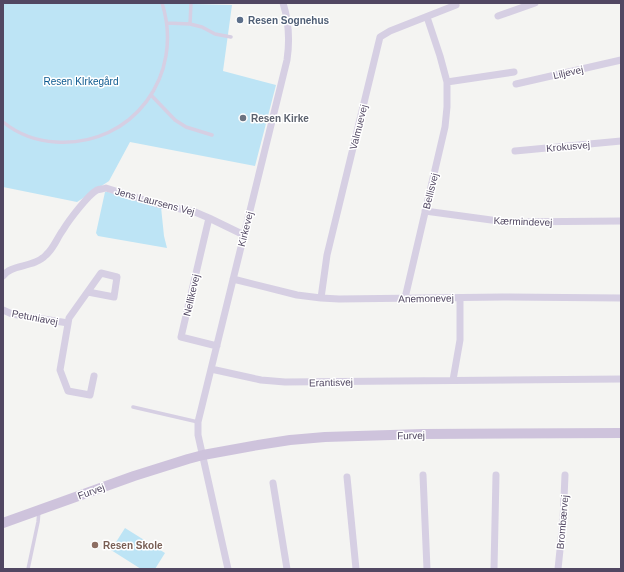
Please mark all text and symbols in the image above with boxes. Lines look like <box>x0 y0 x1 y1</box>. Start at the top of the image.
marker: Resen Sognehus <box>235 15 245 25</box>
place label: Resen Sognehus <box>248 15 330 26</box>
street label: Liljevej <box>552 64 584 81</box>
park label: Resen KIrkegård <box>43 76 119 87</box>
street label: Valmuevej <box>348 103 369 151</box>
marker: Resen Kirke <box>238 113 248 123</box>
place label: Resen Kirke <box>251 113 309 124</box>
street label: Krokusvej <box>546 139 590 154</box>
street label: Bellisvej <box>421 172 440 210</box>
street label: Jens Laursens Vej <box>114 186 196 217</box>
street label: Kirkevej <box>236 211 255 248</box>
street label: Kærmindevej <box>493 215 553 228</box>
street label: Nellikevej <box>181 273 202 317</box>
street label: Anemonevej <box>398 293 454 304</box>
street label: Petuniavej <box>11 308 59 327</box>
street label: Erantisvej <box>309 377 353 388</box>
street label: Furvej <box>397 430 425 441</box>
street label: Furvej <box>76 482 106 501</box>
street label: Brombærvej <box>555 494 570 550</box>
marker: Resen Skole <box>90 540 100 550</box>
place label: Resen Skole <box>103 540 163 551</box>

